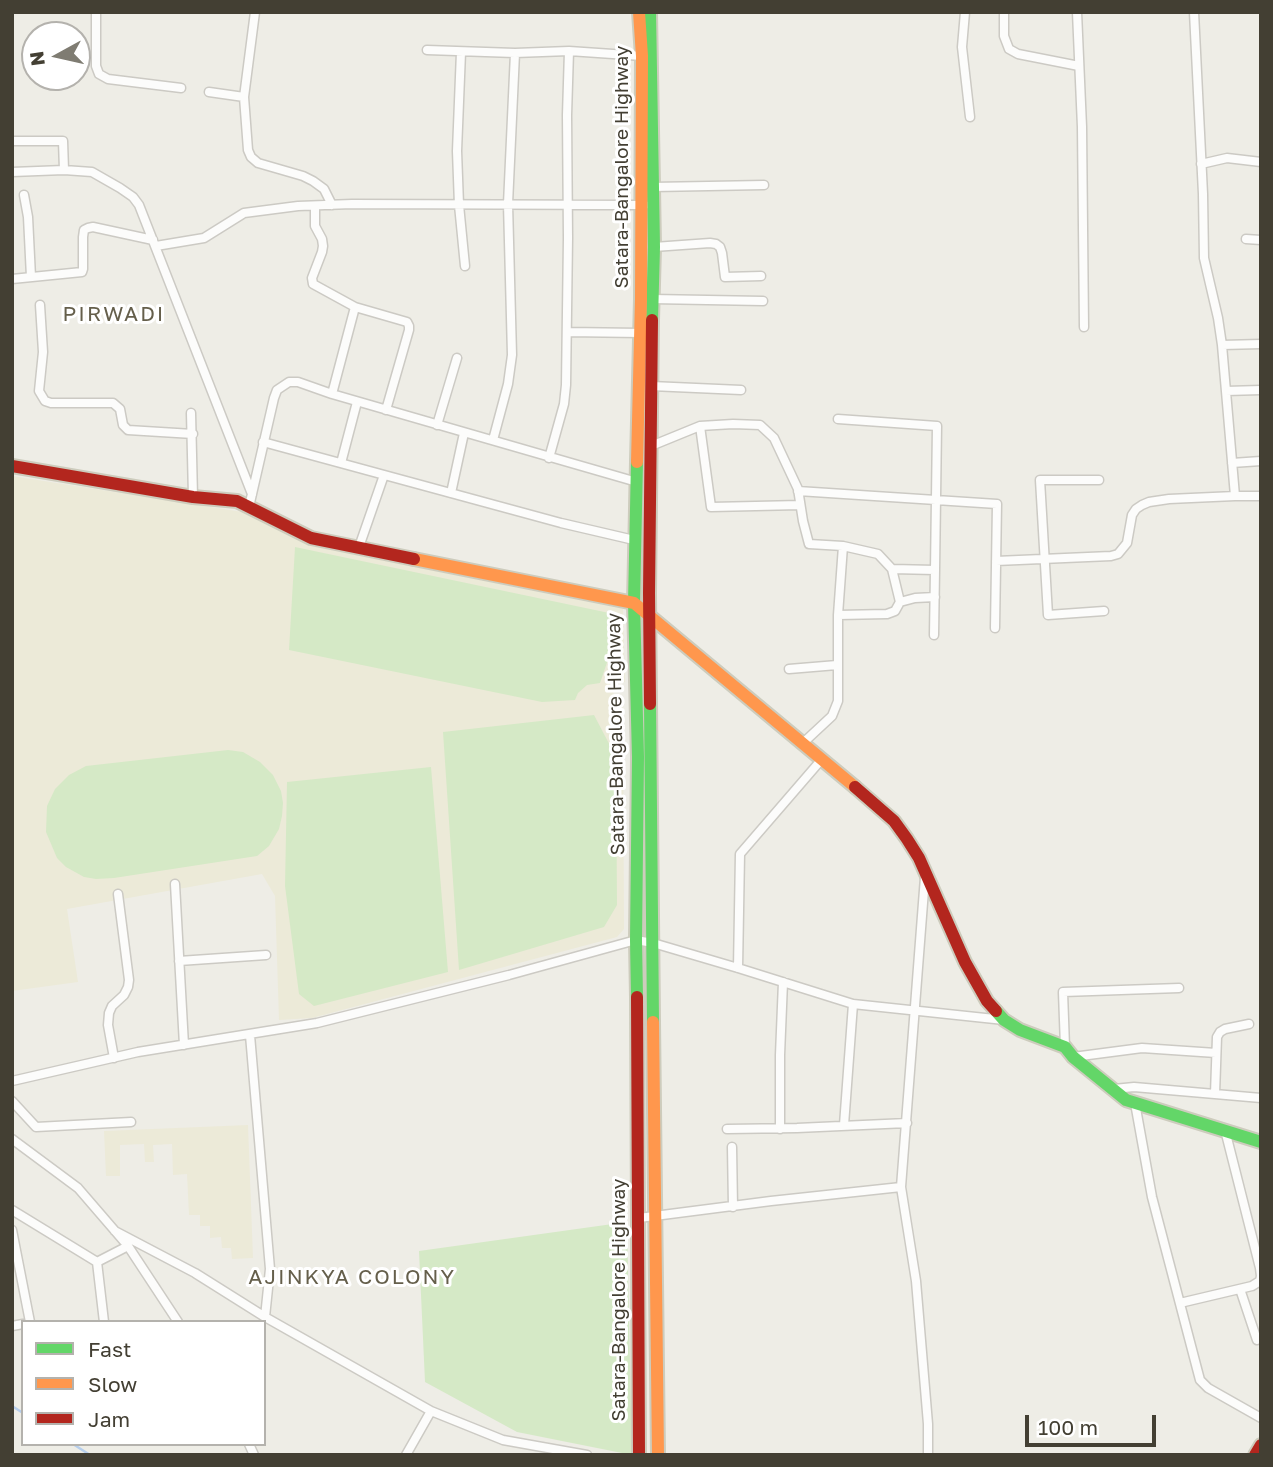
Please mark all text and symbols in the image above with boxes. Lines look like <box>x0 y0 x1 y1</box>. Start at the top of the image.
north arrow <box>21 21 91 91</box>
street label: Satara-Bangalore Highway <box>611 46 633 288</box>
text: N <box>24 50 49 67</box>
district label: PIRWADI <box>63 301 165 327</box>
street label: Satara-Bangalore Highway <box>602 612 630 856</box>
street label: Satara-Bangalore Highway <box>608 1179 630 1421</box>
district label: AJINKYA COLONY <box>250 1264 454 1290</box>
legend <box>21 1320 266 1446</box>
text: Fast <box>88 1336 131 1362</box>
text: Slow <box>88 1371 137 1397</box>
scale bar <box>1028 1400 1159 1444</box>
text: Jam <box>88 1406 130 1432</box>
text: 100 m <box>1038 1414 1098 1440</box>

